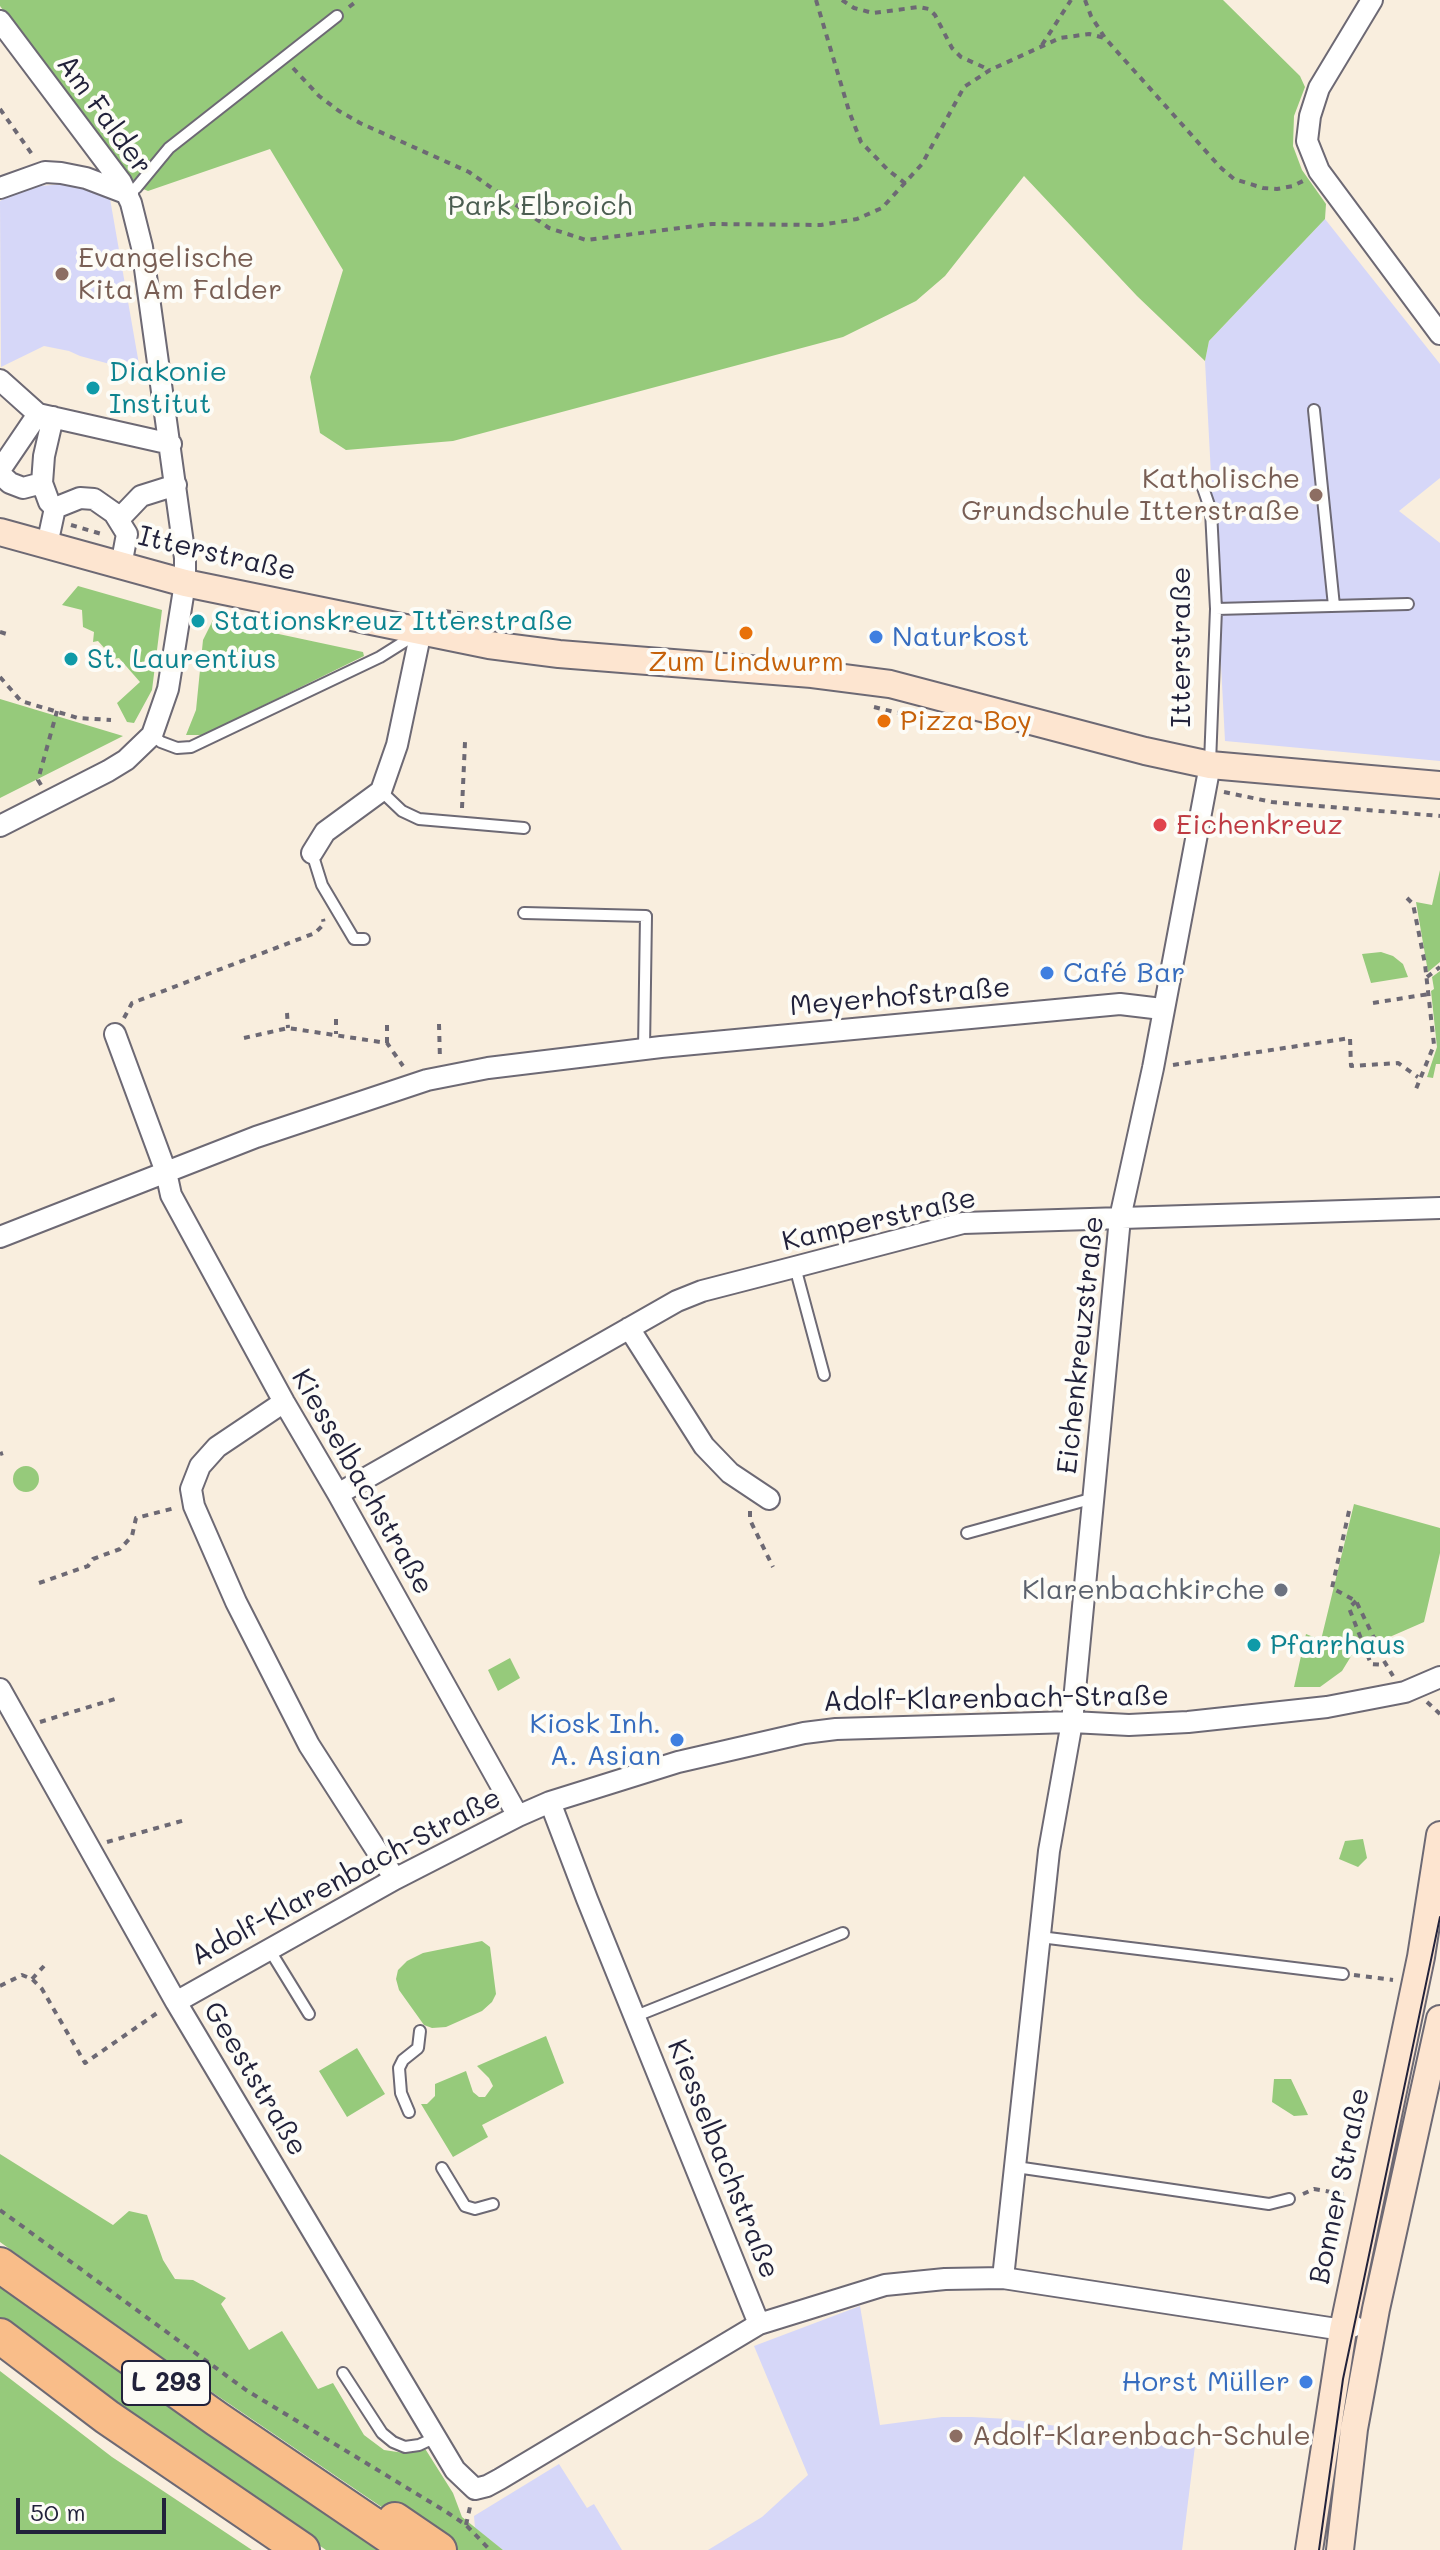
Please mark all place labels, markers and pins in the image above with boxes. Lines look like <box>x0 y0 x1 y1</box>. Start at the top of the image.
place label: Evangelische Kita Am Falder <box>78 241 282 307</box>
marker: Evangelische Kita Am Falder <box>53 265 71 283</box>
place label: Diakonie Institut <box>109 355 227 421</box>
marker: Diakonie Institut <box>84 379 102 397</box>
place label: Katholische Grundschule Itterstraße <box>961 462 1300 528</box>
marker: Katholische Grundschule Itterstraße <box>1307 486 1325 504</box>
place label: Stationskreuz Itterstraße <box>214 604 573 638</box>
marker: Stationskreuz Itterstraße <box>189 612 207 630</box>
place label: Naturkost <box>892 620 1029 654</box>
marker: Zum Lindwurm <box>737 624 755 642</box>
marker: Naturkost <box>867 628 885 646</box>
place label: St. Laurentius <box>87 642 277 676</box>
place label: Zum Lindwurm <box>648 645 844 679</box>
marker: St. Laurentius <box>62 650 80 668</box>
place label: Pizza Boy <box>900 704 1032 738</box>
marker: Pizza Boy <box>875 712 893 730</box>
place label: Eichenkreuz <box>1176 808 1343 842</box>
marker: Eichenkreuz <box>1151 816 1169 834</box>
place label: Café Bar <box>1063 956 1185 990</box>
marker: Café Bar <box>1038 964 1056 982</box>
place label: Klarenbachkirche <box>1022 1573 1265 1607</box>
marker: Klarenbachkirche <box>1272 1581 1290 1599</box>
place label: Pfarrhaus <box>1270 1628 1406 1662</box>
marker: Pfarrhaus <box>1245 1636 1263 1654</box>
place label: Kiosk Inh. A. Asian <box>530 1707 661 1773</box>
marker: Kiosk Inh. A. Asian <box>668 1731 686 1749</box>
place label: Horst Müller <box>1121 2365 1290 2399</box>
marker: Horst Müller <box>1297 2373 1315 2391</box>
place label: Adolf-Klarenbach-Schule <box>972 2419 1311 2453</box>
marker: Adolf-Klarenbach-Schule <box>947 2427 965 2445</box>

